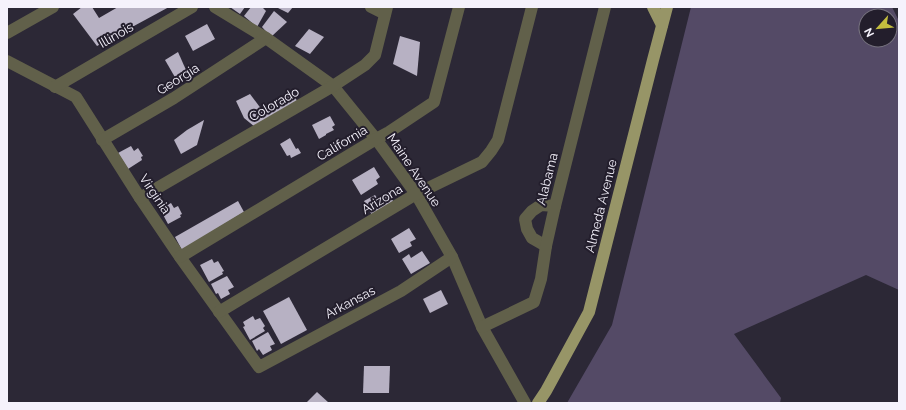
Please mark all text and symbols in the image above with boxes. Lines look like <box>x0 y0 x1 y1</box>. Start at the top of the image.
north arrow <box>858 8 898 48</box>
street label: Illinois <box>96 19 136 51</box>
text: N <box>862 26 877 39</box>
street label: Georgia <box>154 60 202 98</box>
street label: Colorado <box>246 84 302 124</box>
street label: California <box>314 122 370 164</box>
street label: Maine Avenue <box>384 131 444 210</box>
street label: Alabama <box>533 151 561 207</box>
street label: Almeda Avenue <box>582 157 620 254</box>
street label: Virginia <box>136 171 174 217</box>
street label: Arizona <box>359 181 405 217</box>
street label: Arkansas <box>322 283 378 321</box>

